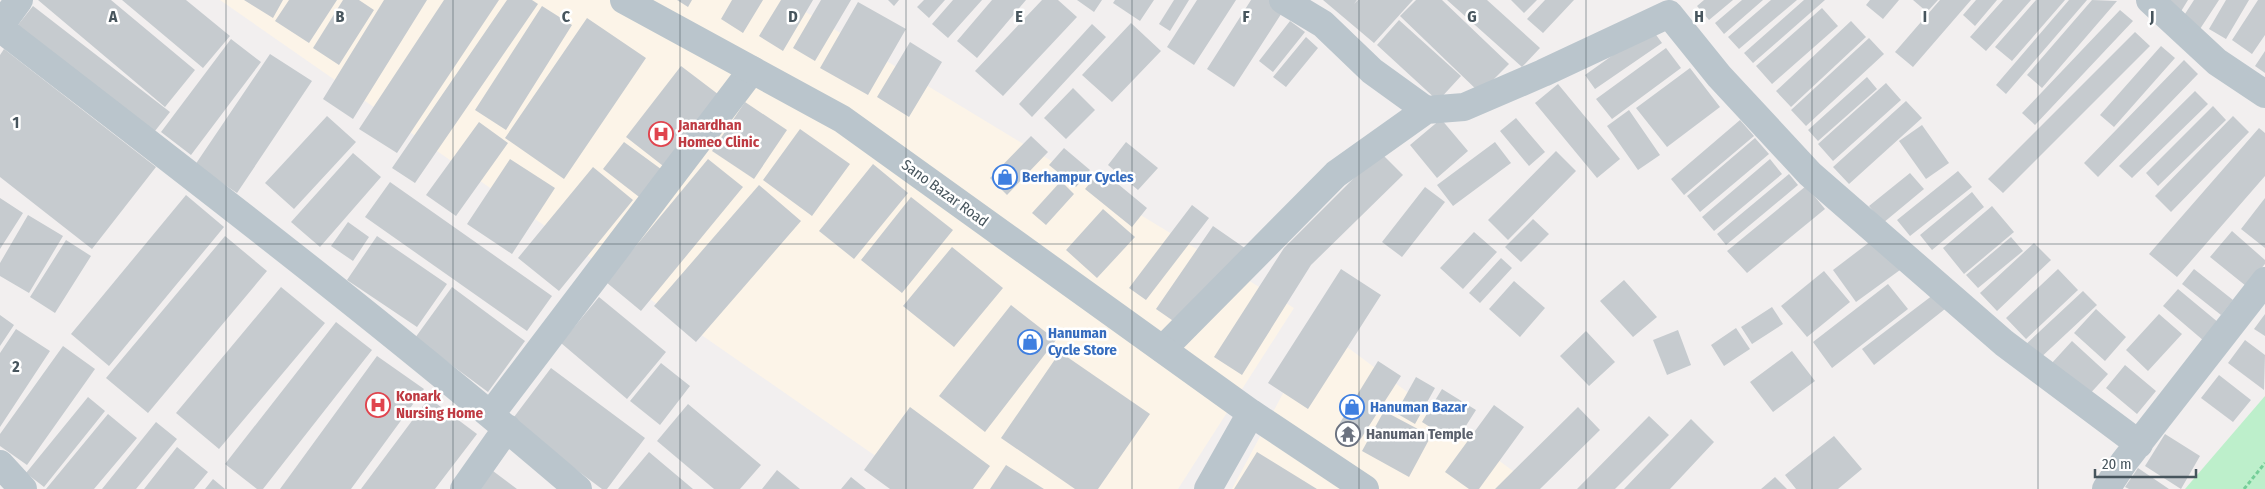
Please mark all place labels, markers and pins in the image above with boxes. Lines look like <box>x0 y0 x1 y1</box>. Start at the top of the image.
place label: Janardhan Homeo Clinic <box>677 116 760 151</box>
hospital icon: Janardhan Homeo Clinic <box>648 121 674 147</box>
shop icon: Berhampur Cycles <box>992 164 1018 190</box>
place label: Berhampur Cycles <box>1022 168 1134 186</box>
place label: Hanuman Cycle Store <box>1048 324 1117 359</box>
shop icon: Hanuman Cycle Store <box>1017 329 1043 355</box>
place label: Konark Nursing Home <box>396 387 483 422</box>
hospital icon: Konark Nursing Home <box>365 392 391 418</box>
shop icon: Hanuman Bazar <box>1339 394 1365 420</box>
place label: Hanuman Bazar <box>1370 398 1467 416</box>
temple icon: Hanuman Temple <box>1335 421 1361 447</box>
place label: Hanuman Temple <box>1366 425 1474 443</box>

